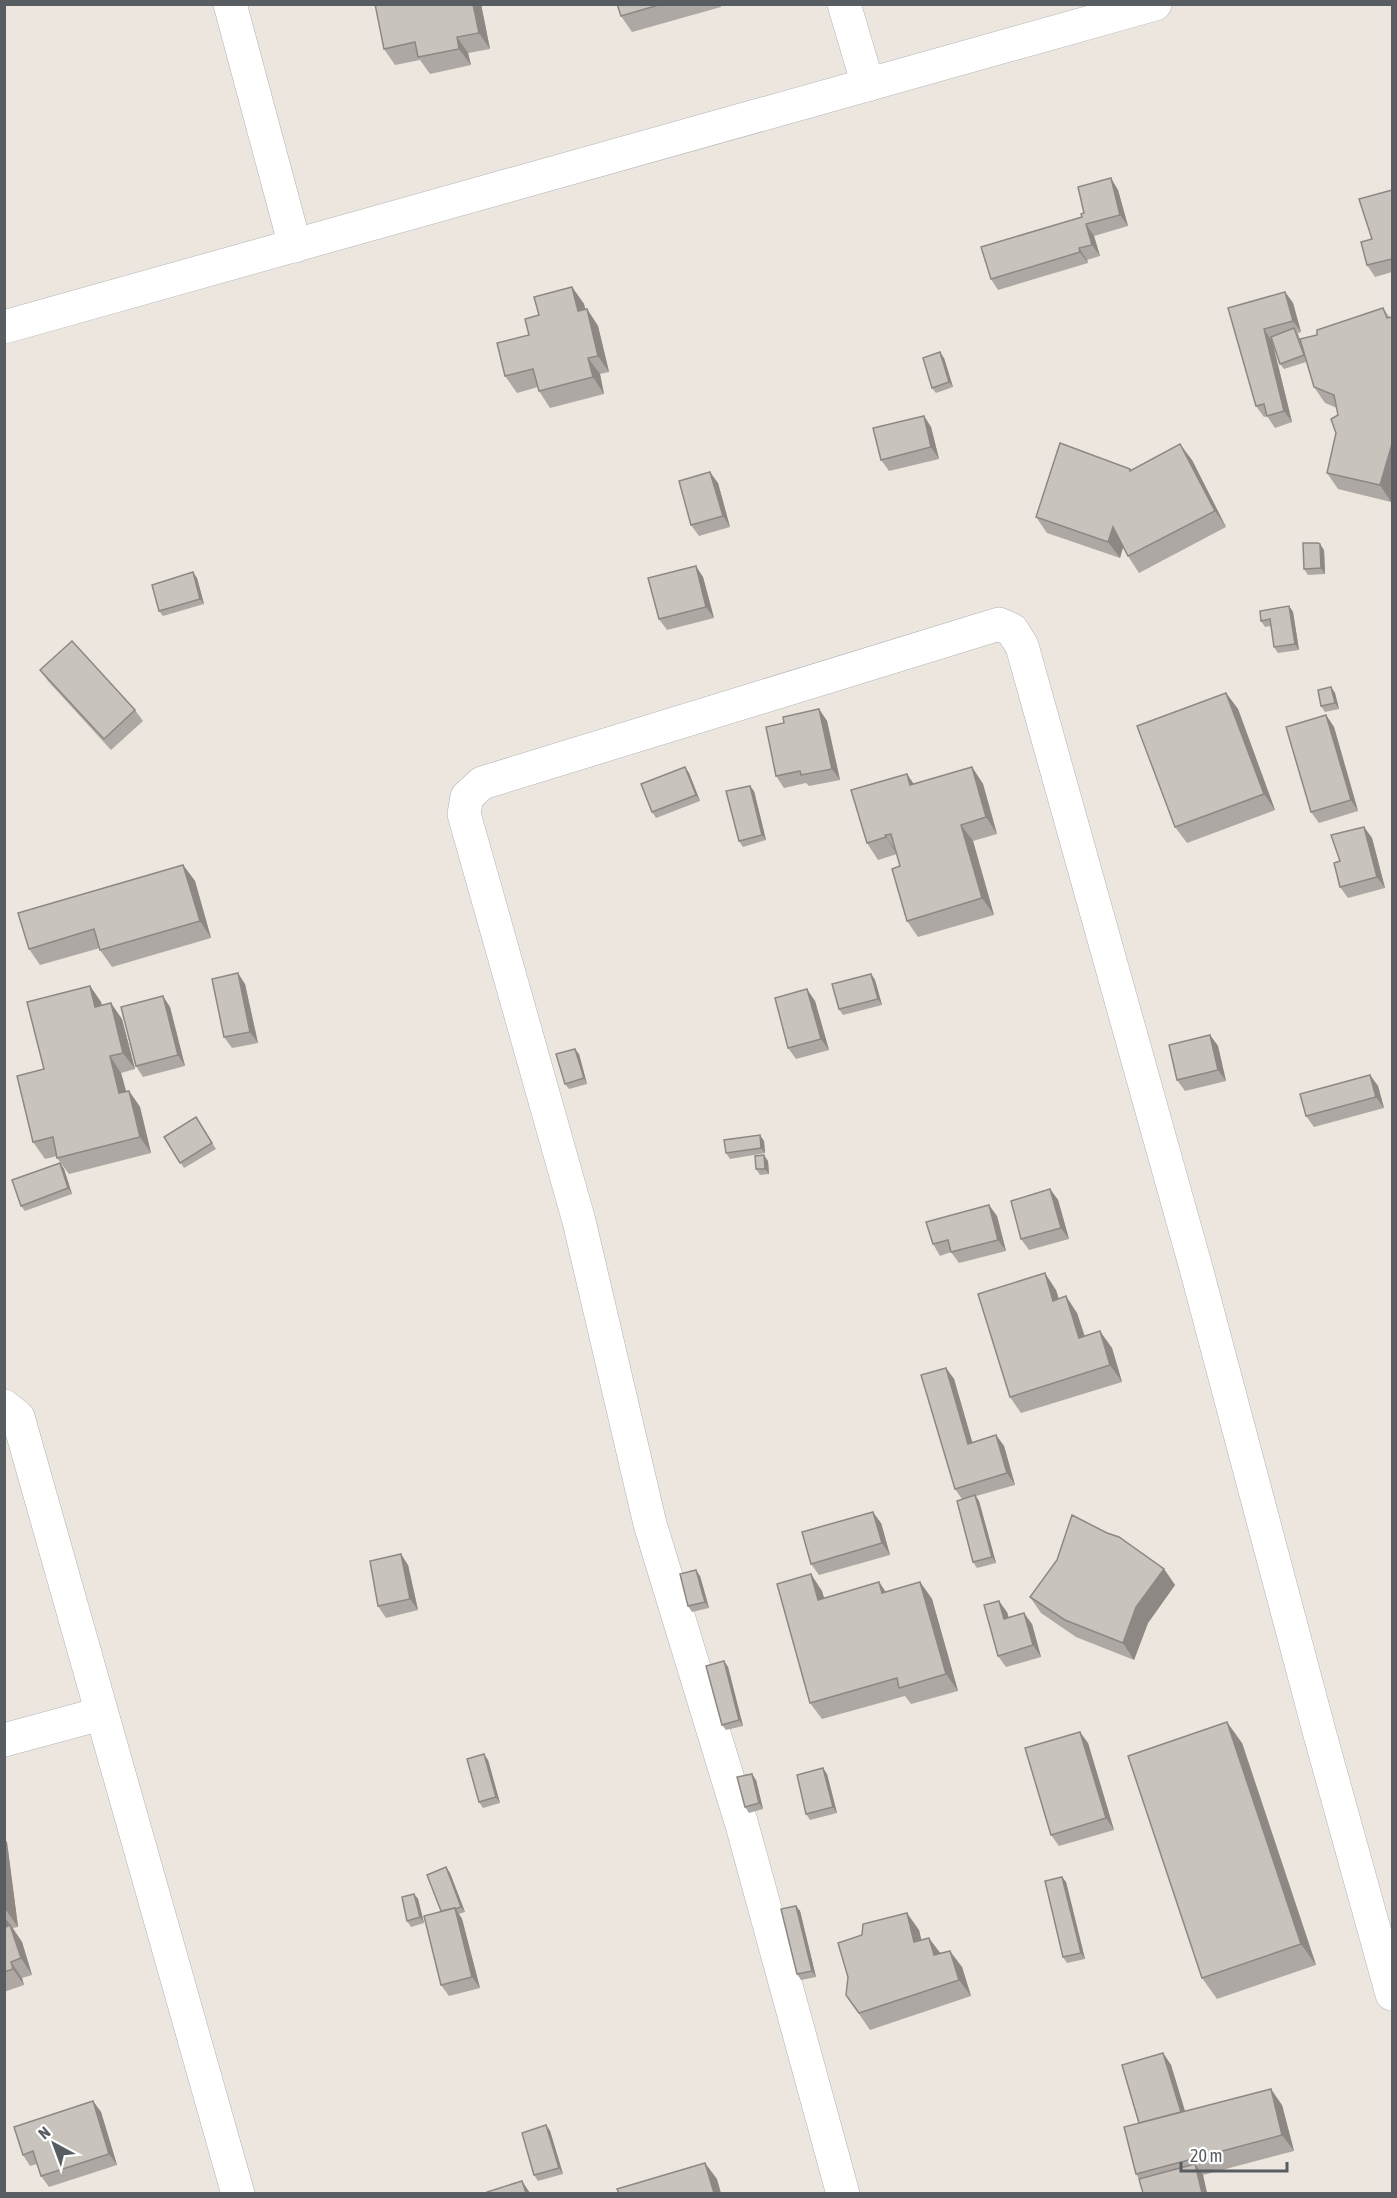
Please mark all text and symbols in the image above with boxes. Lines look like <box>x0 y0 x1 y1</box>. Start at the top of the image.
north arrow <box>24 2114 84 2174</box>
text: N <box>35 2123 54 2143</box>
scale bar <box>1181 2135 1288 2173</box>
text: 20 m <box>1190 2145 1222 2166</box>

